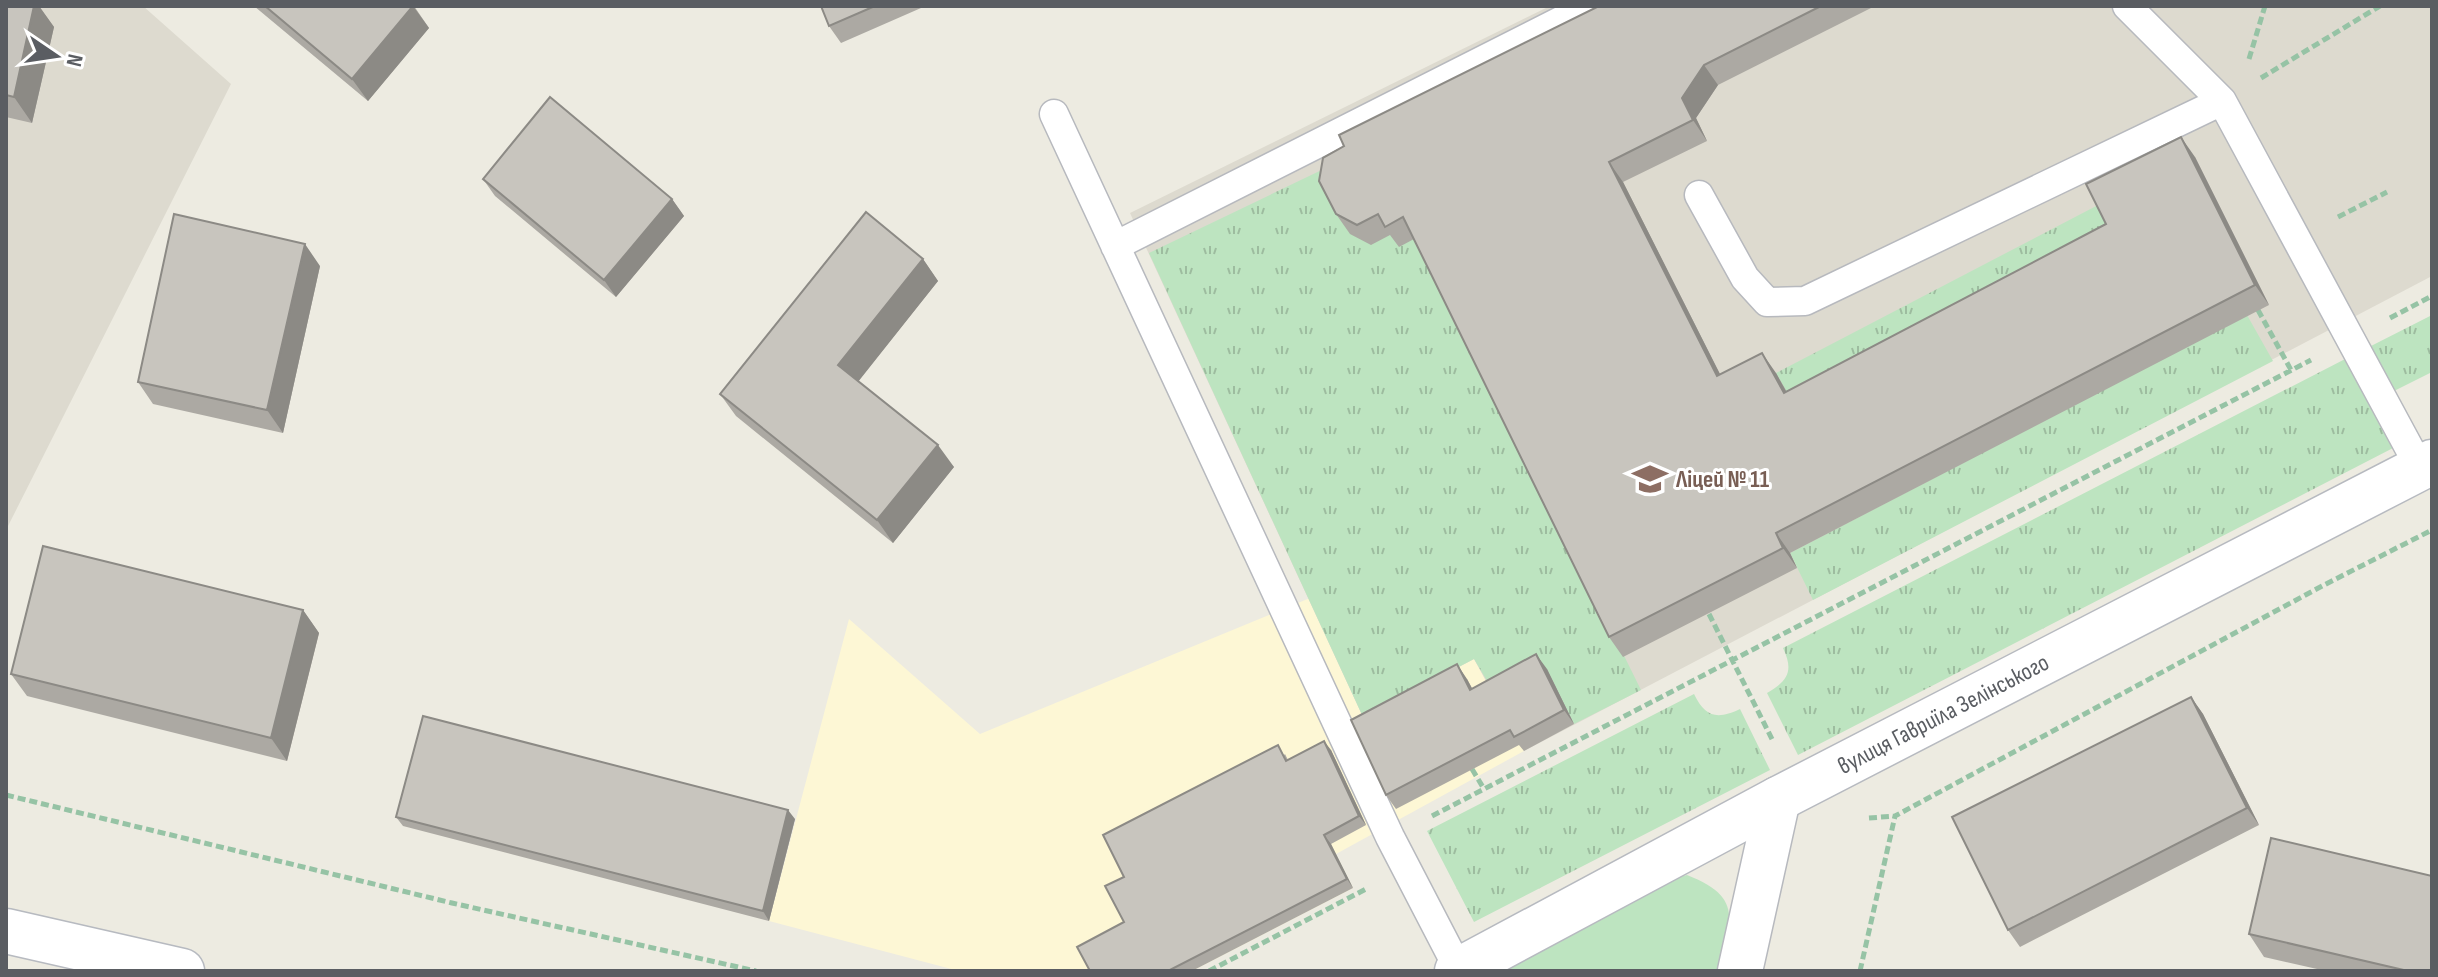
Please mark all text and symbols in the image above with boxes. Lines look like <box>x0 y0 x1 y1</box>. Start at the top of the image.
north arrow <box>16 16 96 96</box>
text: N <box>60 51 89 69</box>
school or university icon: Ліцей № 11 <box>1631 460 1669 498</box>
place label: Ліцей № 11 <box>1675 465 1770 494</box>
street label: вулиця Гавриїла Зелінського <box>1833 647 2054 780</box>

